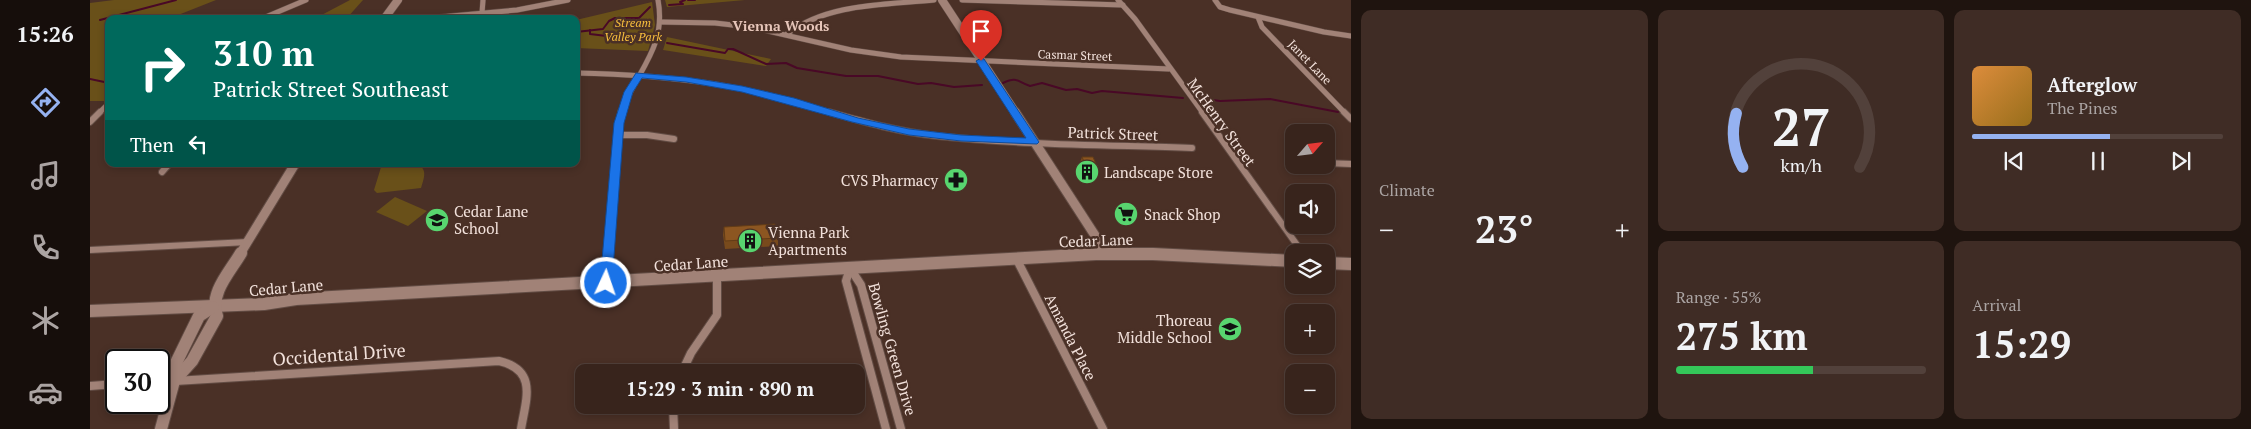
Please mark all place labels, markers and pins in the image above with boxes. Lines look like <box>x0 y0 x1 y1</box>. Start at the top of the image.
pin <box>960 10 1002 61</box>
building icon: Landscape Store <box>1074 159 1100 185</box>
place label: Landscape Store <box>1104 162 1213 182</box>
pharmacy icon: CVS Pharmacy <box>943 167 969 193</box>
place label: CVS Pharmacy <box>841 170 938 190</box>
place label: Cedar Lane School <box>454 201 528 238</box>
supermarket icon: Snack Shop <box>1113 201 1139 227</box>
place label: Snack Shop <box>1144 204 1221 224</box>
school or university icon: Cedar Lane School <box>424 207 450 233</box>
place label: Vienna Park Apartments <box>768 222 850 259</box>
building icon: Vienna Park Apartments <box>737 228 763 254</box>
place label: Thoreau Middle School <box>1117 310 1212 347</box>
school or university icon: Thoreau Middle School <box>1217 316 1243 342</box>

